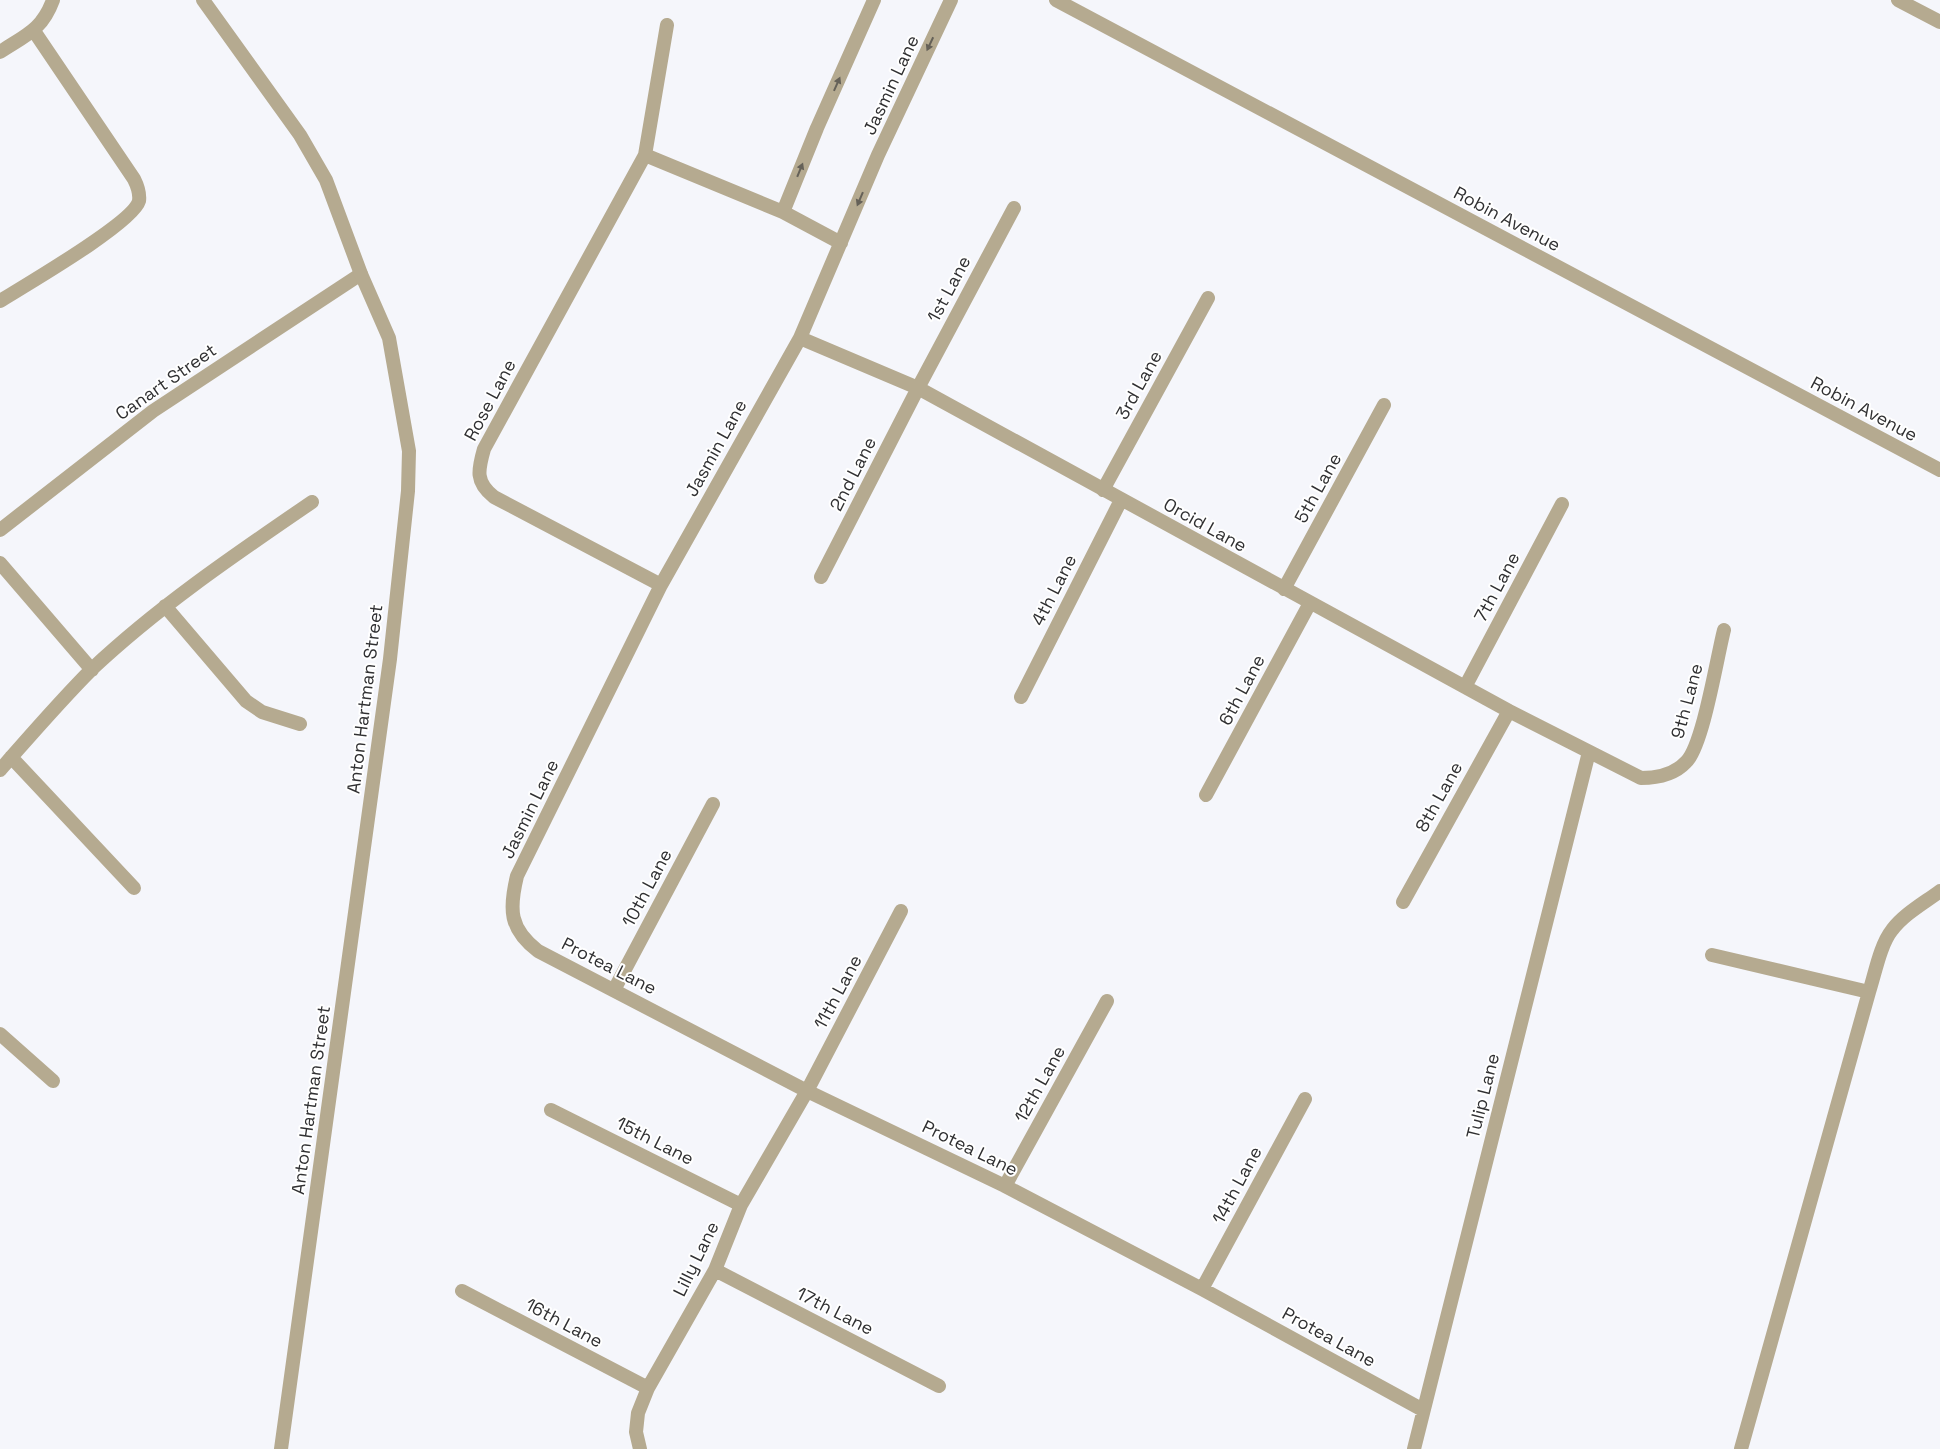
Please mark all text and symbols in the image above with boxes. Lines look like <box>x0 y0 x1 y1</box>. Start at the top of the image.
street label: Jasmin Lane <box>857 31 924 138</box>
one-way arrow <box>926 37 934 51</box>
one-way arrow <box>833 77 841 91</box>
one-way arrow <box>796 162 804 177</box>
street label: Robin Avenue <box>1450 181 1564 256</box>
one-way arrow <box>855 192 863 206</box>
street label: 1st Lane <box>922 252 976 326</box>
street label: Canart Street <box>111 338 221 425</box>
street label: 3rd Lane <box>1110 346 1167 423</box>
street label: Rose Lane <box>458 355 521 445</box>
street label: Robin Avenue <box>1807 371 1921 446</box>
street label: Jasmin Lane <box>679 395 752 500</box>
street label: 2nd Lane <box>824 433 881 515</box>
street label: 5th Lane <box>1289 449 1346 527</box>
street label: Orcid Lane <box>1160 492 1251 557</box>
street label: 7th Lane <box>1469 548 1525 626</box>
street label: 4th Lane <box>1026 550 1081 629</box>
street label: Anton Hartman Street <box>341 603 388 795</box>
street label: 6th Lane <box>1213 650 1270 729</box>
street label: 9th Lane <box>1665 661 1708 741</box>
street label: Jasmin Lane <box>496 755 563 862</box>
street label: 8th Lane <box>1410 757 1467 836</box>
street label: 10th Lane <box>616 845 677 931</box>
street label: Protea Lane <box>558 932 661 999</box>
street label: 11th Lane <box>808 951 867 1033</box>
street label: Anton Hartman Street <box>286 1004 335 1196</box>
street label: 12th Lane <box>1009 1041 1070 1126</box>
street label: Tulip Lane <box>1461 1051 1504 1141</box>
street label: 15th Lane <box>613 1111 698 1170</box>
street label: Protea Lane <box>919 1115 1022 1181</box>
street label: 14th Lane <box>1207 1142 1267 1228</box>
street label: Lilly Lane <box>668 1218 724 1300</box>
street label: 17th Lane <box>793 1281 878 1340</box>
street label: 16th Lane <box>522 1293 607 1353</box>
street label: Protea Lane <box>1278 1301 1380 1372</box>

